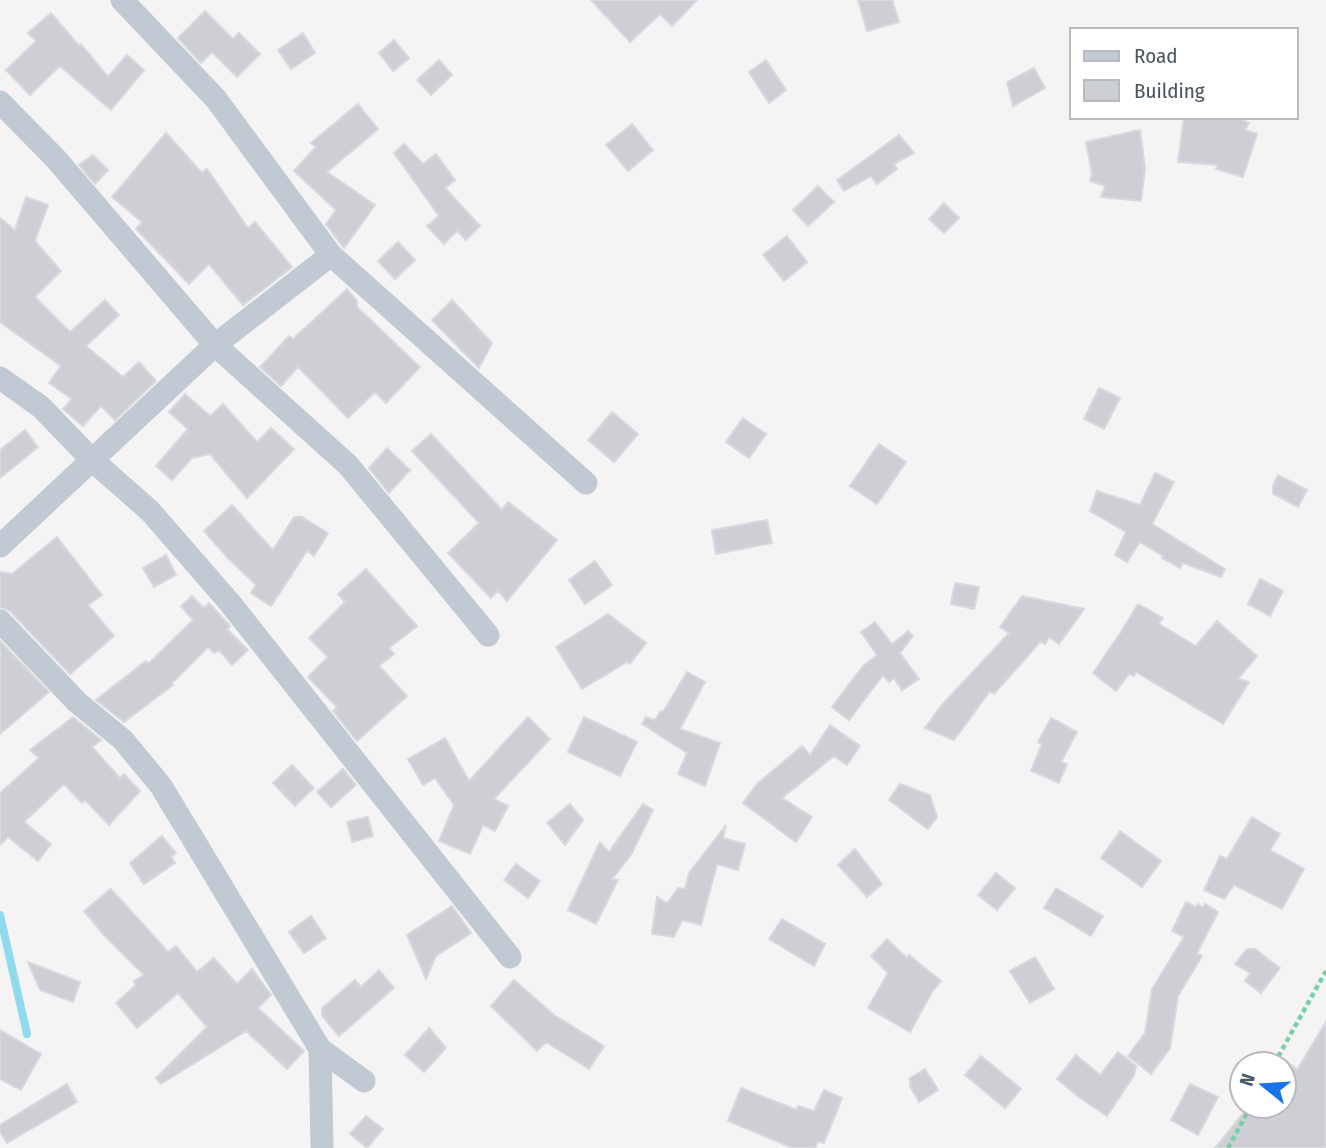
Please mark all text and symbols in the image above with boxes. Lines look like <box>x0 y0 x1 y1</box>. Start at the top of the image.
legend <box>1070 28 1298 119</box>
text: Road <box>1134 43 1178 69</box>
text: Building <box>1134 78 1205 104</box>
north arrow <box>1228 1050 1298 1120</box>
text: N <box>1235 1071 1260 1089</box>

